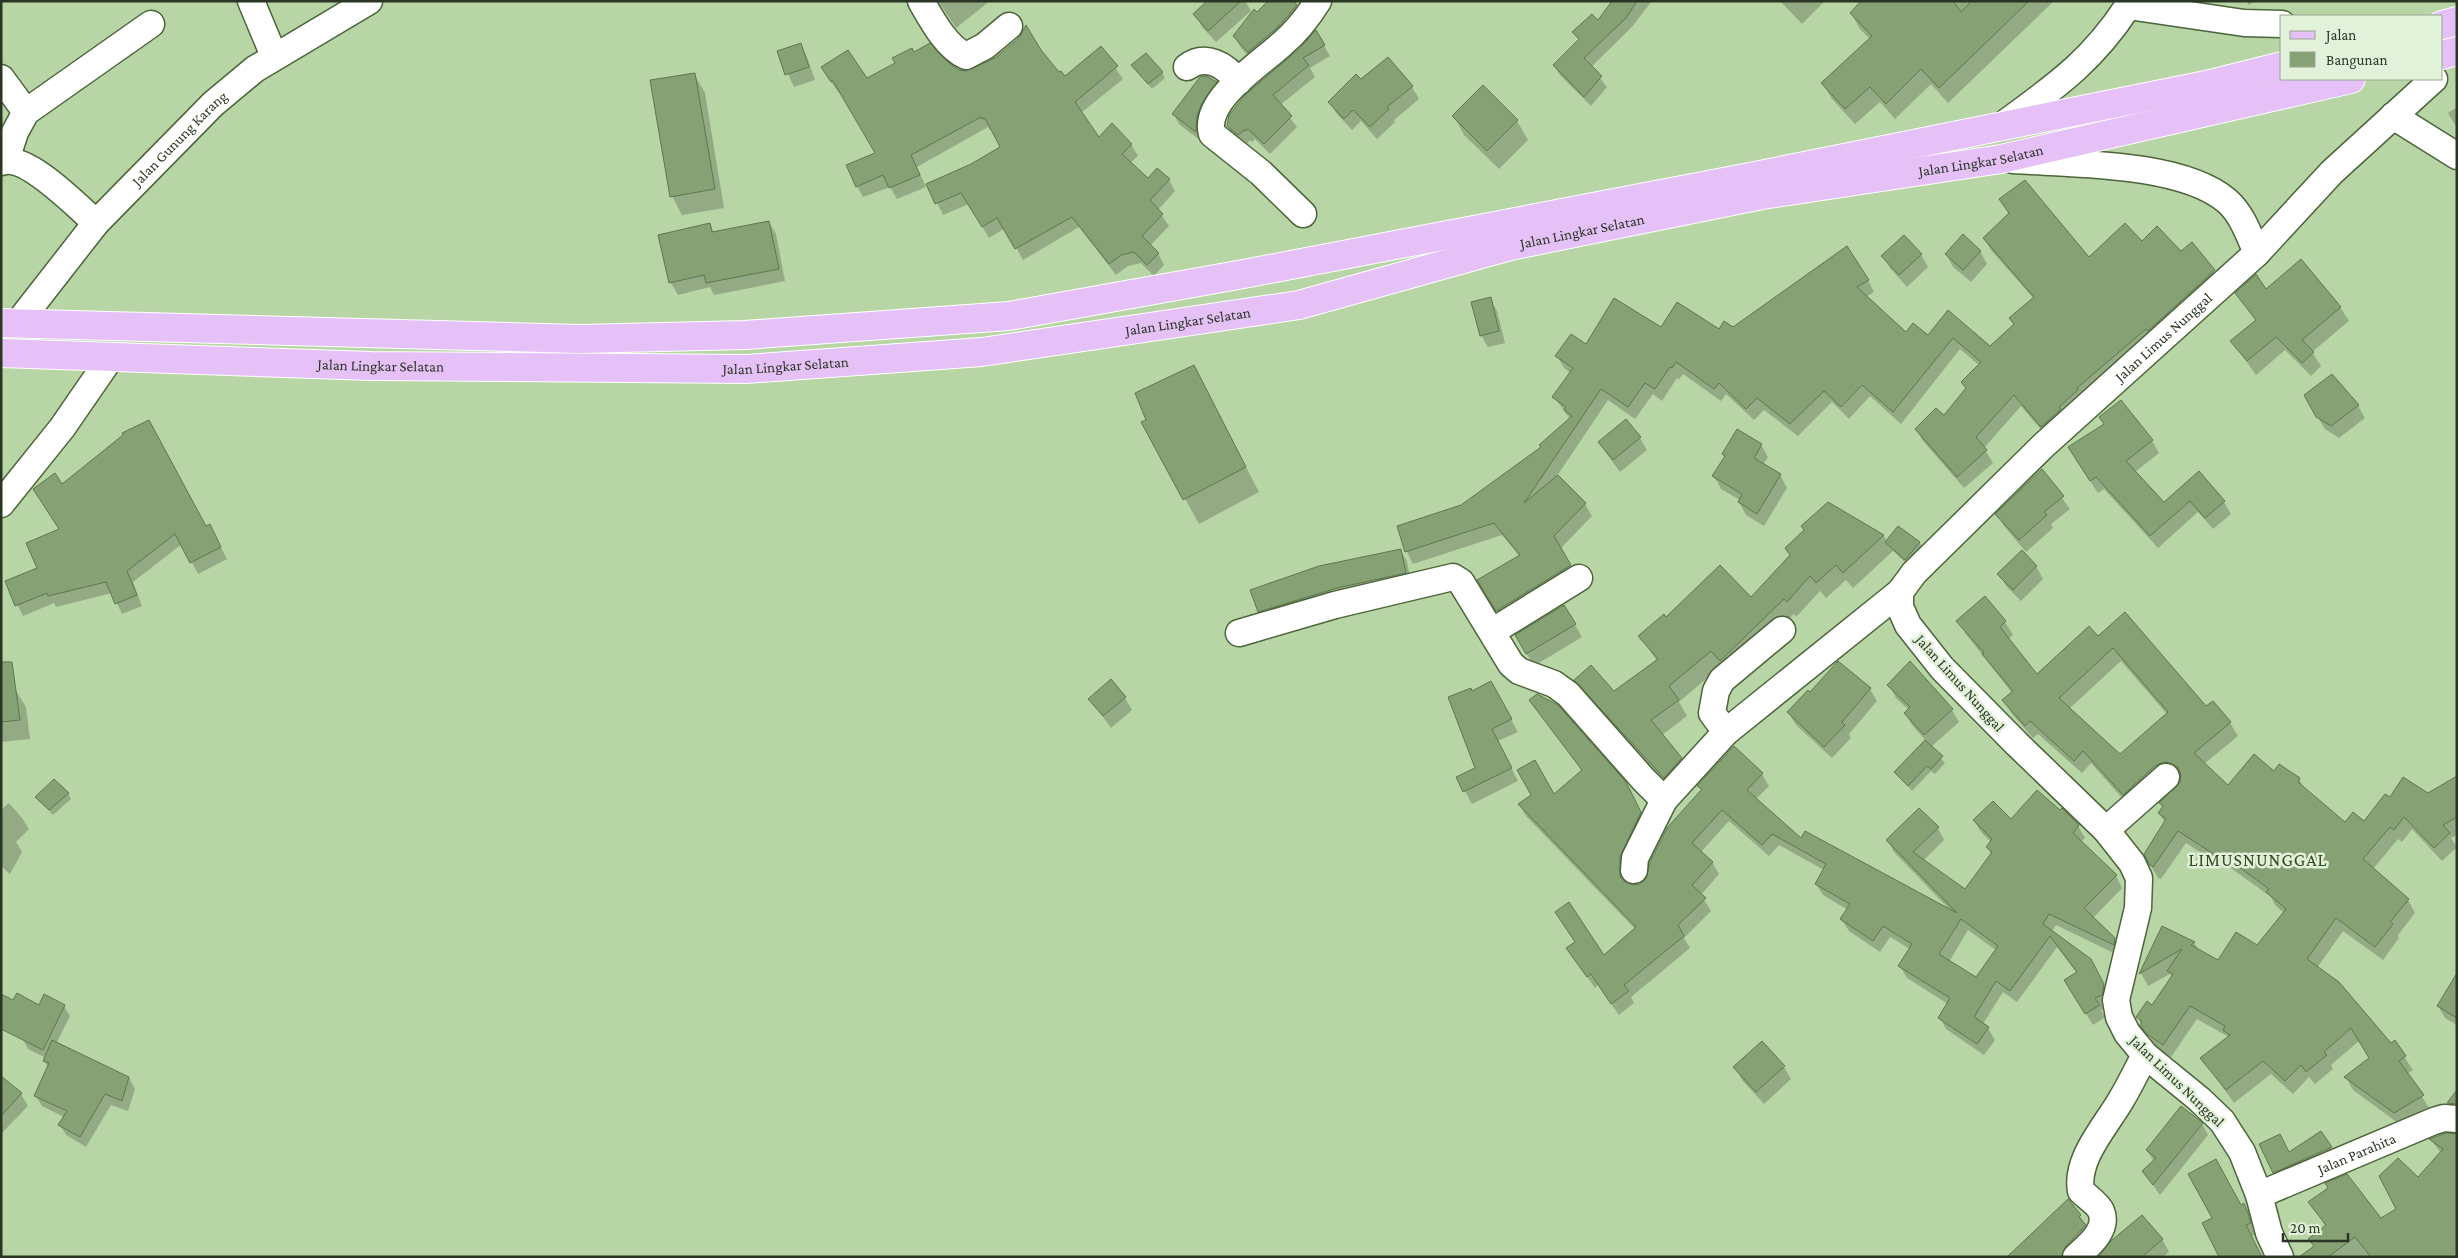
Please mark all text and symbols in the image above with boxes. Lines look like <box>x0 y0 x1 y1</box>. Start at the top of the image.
legend <box>2280 15 2443 80</box>
text: Jalan <box>2324 27 2356 44</box>
text: Bangunan <box>2326 52 2387 69</box>
street label: Jalan Gunung Karang <box>127 88 231 192</box>
street label: Jalan Lingkar Selatan <box>1915 142 2045 181</box>
street label: Jalan Lingkar Selatan <box>1517 211 1646 253</box>
street label: Jalan Limus Nunggal <box>2110 290 2215 387</box>
street label: Jalan Lingkar Selatan <box>1122 304 1252 340</box>
street label: Jalan Lingkar Selatan <box>720 354 849 378</box>
street label: Jalan Lingkar Selatan <box>315 356 444 375</box>
street label: Jalan Limus Nunggal <box>1910 630 2008 735</box>
district label: LIMUSNUNGGAL <box>2189 850 2327 870</box>
street label: Jalan Limus Nunggal <box>2125 1031 2227 1131</box>
street label: Jalan Parahita <box>2313 1130 2398 1179</box>
scale bar <box>2283 1210 2348 1242</box>
text: 20 m <box>2290 1220 2321 1236</box>

